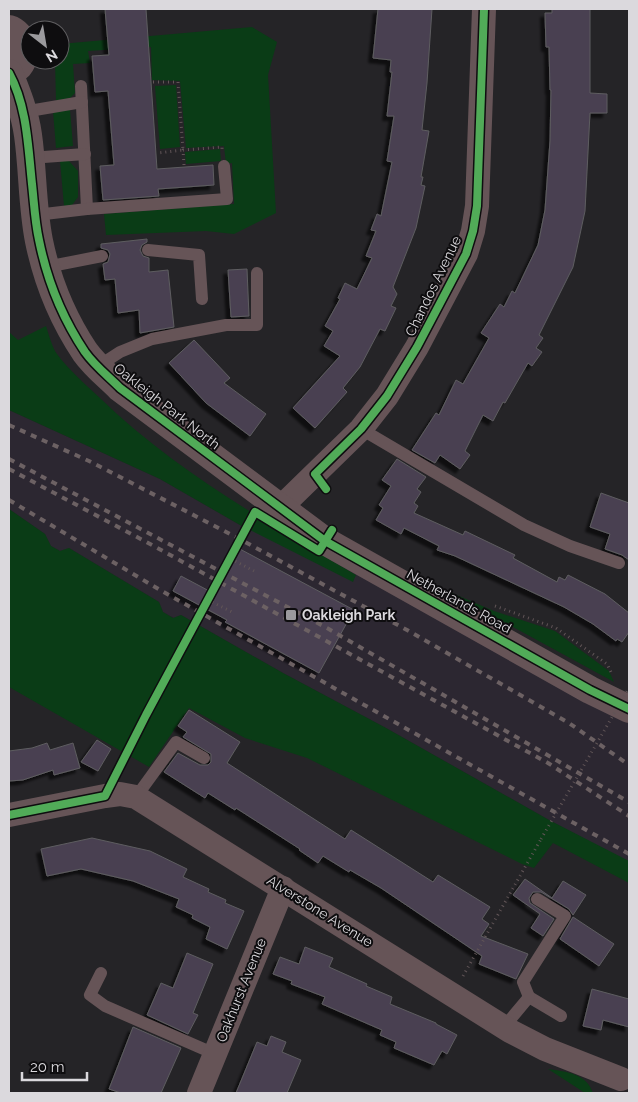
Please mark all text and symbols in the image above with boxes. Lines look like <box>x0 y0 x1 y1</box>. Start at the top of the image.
north arrow <box>20 20 70 70</box>
text: N <box>43 47 60 66</box>
street label: Chandos Avenue <box>402 233 464 339</box>
street label: Oakleigh Park North <box>111 360 223 452</box>
street label: Netherlands Road <box>404 566 514 636</box>
place label: Oakleigh Park <box>302 607 396 623</box>
marker: Oakleigh Park <box>284 608 298 622</box>
street label: Alverstone Avenue <box>264 872 376 950</box>
street label: Oakhurst Avenue <box>213 936 269 1044</box>
scale bar <box>22 1050 88 1082</box>
text: 20 m <box>30 1058 65 1076</box>

